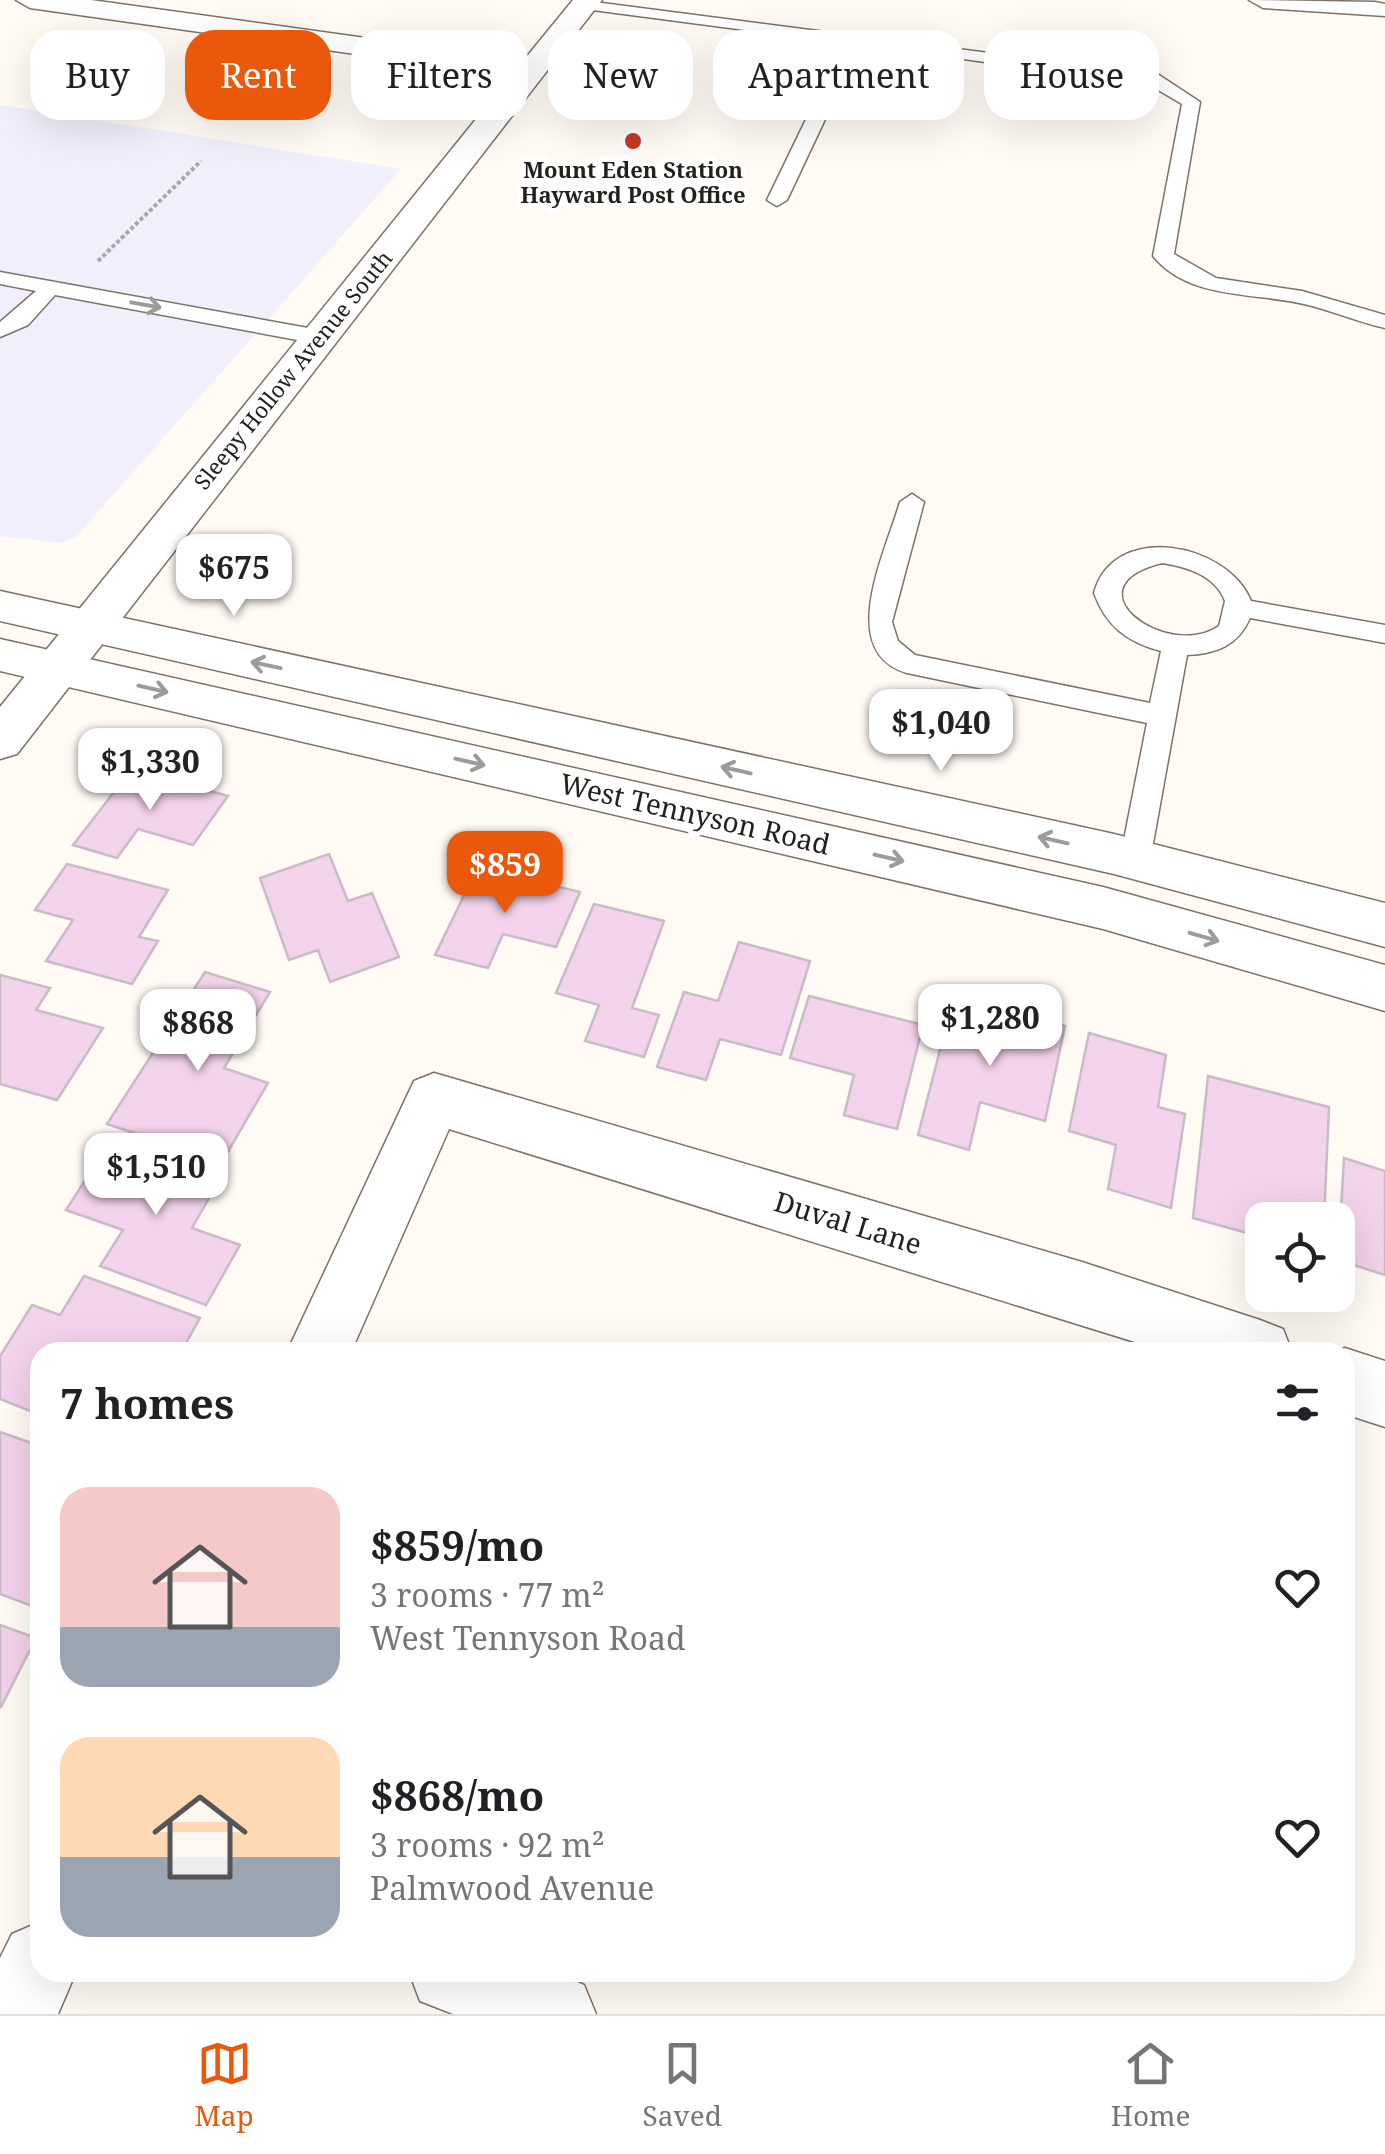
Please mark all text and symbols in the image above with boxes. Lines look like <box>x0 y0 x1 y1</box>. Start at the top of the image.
chip: Buy <box>30 30 165 120</box>
chip: Rent <box>185 30 331 120</box>
chip: Filters <box>351 30 528 120</box>
chip: New <box>548 30 693 120</box>
chip: Apartment <box>713 30 964 120</box>
chip: House <box>984 30 1159 120</box>
marker: Mount Eden Station Hayward Post Office <box>622 130 644 152</box>
place label: Mount Eden Station Hayward Post Office <box>521 154 745 209</box>
street label: Sleepy Hollow Avenue South <box>186 244 398 495</box>
one-way arrow <box>129 296 162 315</box>
pin: $675 <box>175 534 293 619</box>
text: $675 <box>198 545 270 588</box>
one-way arrow <box>251 655 283 673</box>
one-way arrow <box>136 681 168 699</box>
pin: $1,040 <box>860 689 1022 774</box>
text: $1,040 <box>891 700 991 743</box>
pin: $1,330 <box>69 728 231 813</box>
text: $1,330 <box>100 739 200 782</box>
one-way arrow <box>453 754 485 772</box>
one-way arrow <box>721 760 753 778</box>
street label: West Tennyson Road <box>556 763 834 863</box>
one-way arrow <box>1038 830 1070 849</box>
pin: $859 <box>446 831 564 916</box>
text: $859 <box>469 842 541 885</box>
one-way arrow <box>872 850 904 868</box>
one-way arrow <box>1188 928 1219 947</box>
pin: $1,280 <box>909 984 1071 1069</box>
pin: $868 <box>139 989 257 1074</box>
text: $1,280 <box>940 995 1040 1038</box>
text: $868 <box>162 1000 234 1043</box>
pin: $1,510 <box>75 1133 237 1218</box>
text: $1,510 <box>106 1144 206 1187</box>
street label: Duval Lane <box>770 1182 927 1262</box>
map controls <box>1245 1202 1355 1312</box>
button: locate <box>1245 1202 1355 1312</box>
text: 7 homes <box>60 1374 234 1431</box>
icon: filters <box>1270 1375 1325 1430</box>
text: $859/mo <box>370 1516 544 1573</box>
icon: home <box>140 1527 260 1647</box>
icon: heart <box>1270 1560 1325 1615</box>
text: 3 rooms · 77 m² <box>370 1573 605 1616</box>
text: West Tennyson Road <box>370 1616 686 1659</box>
text: $868/mo <box>370 1766 544 1823</box>
icon: home <box>140 1777 260 1897</box>
icon: heart <box>1270 1810 1325 1865</box>
text: 3 rooms · 92 m² <box>370 1823 605 1866</box>
text: Palmwood Avenue <box>370 1866 654 1909</box>
tab: Map <box>194 2036 254 2134</box>
tab: Saved <box>643 2036 722 2134</box>
tab: Home <box>1111 2036 1191 2134</box>

